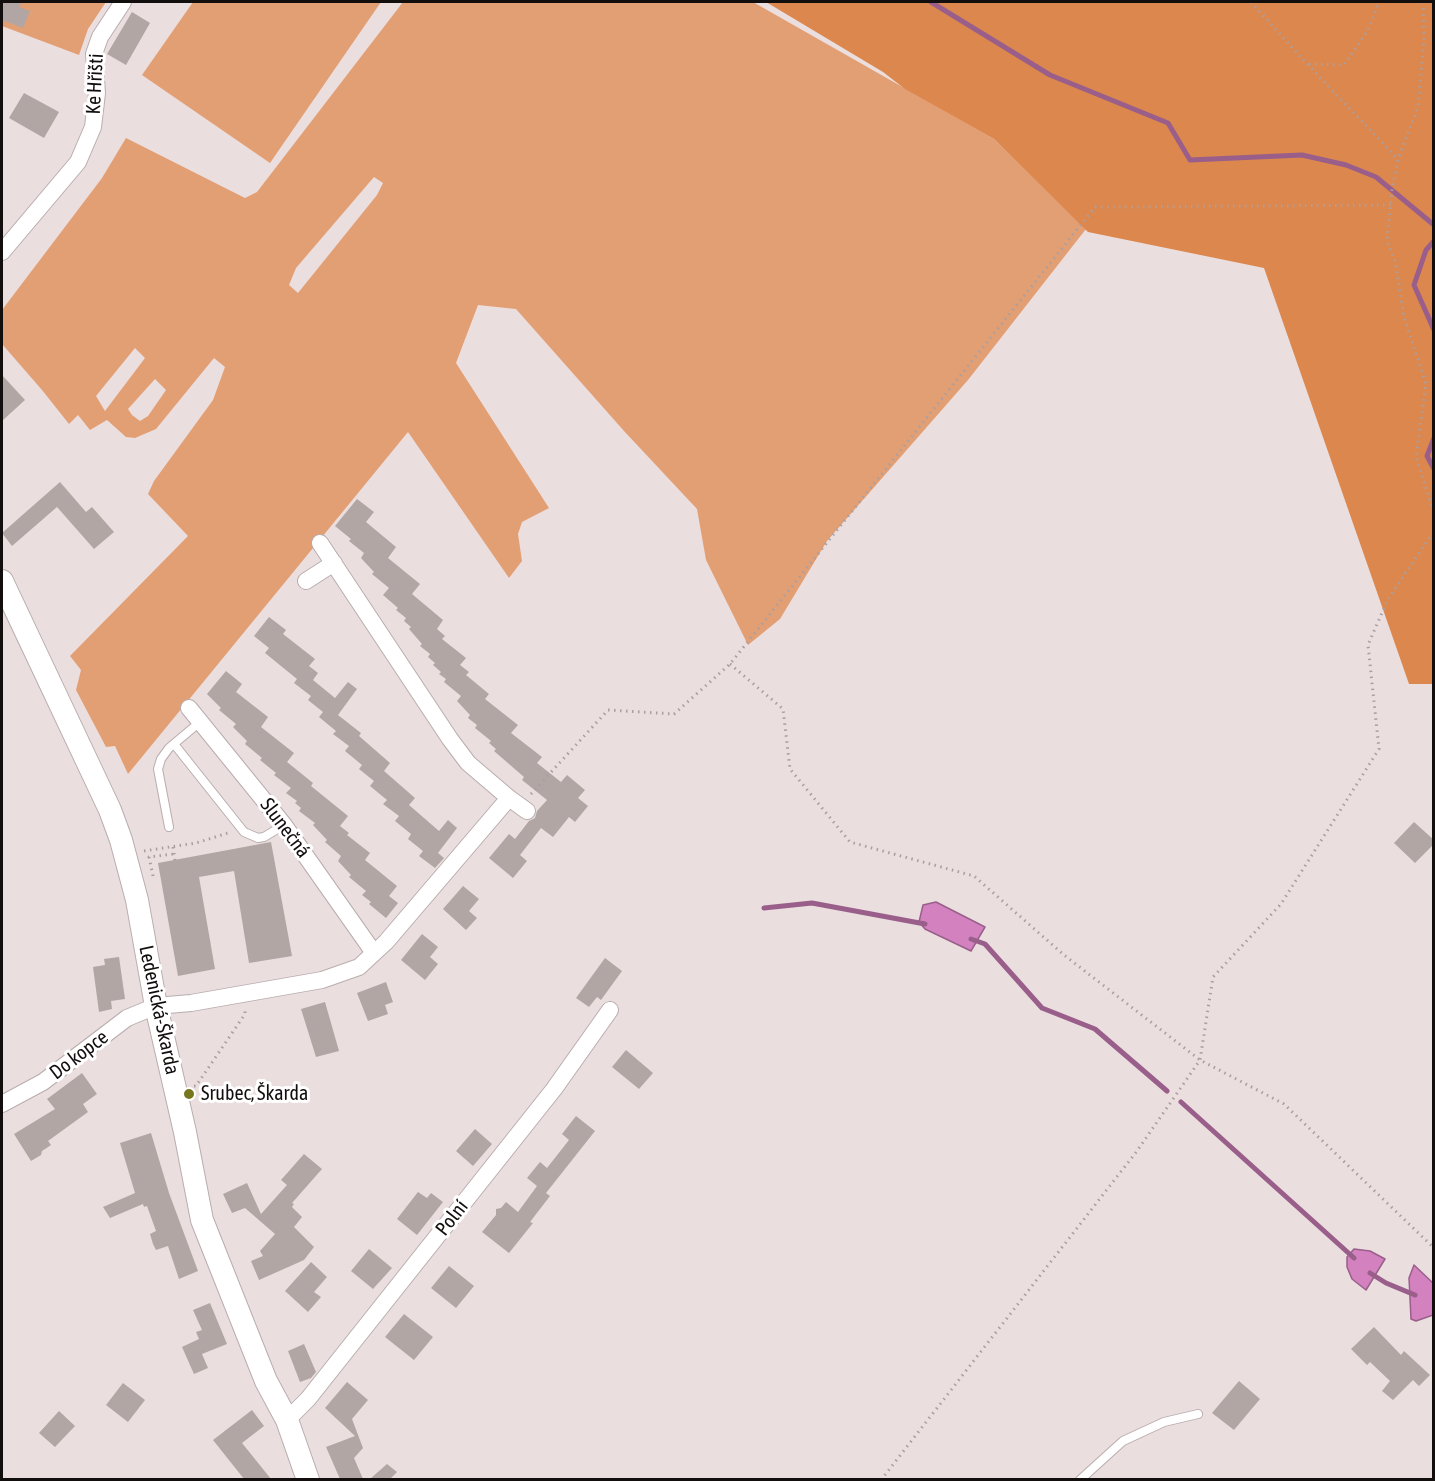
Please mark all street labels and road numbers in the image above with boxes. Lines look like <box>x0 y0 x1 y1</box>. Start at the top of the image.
street label: Ke Hřišti <box>81 53 109 115</box>
street label: Slunečná <box>255 793 315 863</box>
street label: Ledenická-Škarda <box>134 943 184 1077</box>
street label: Do kopce <box>45 1025 113 1085</box>
street label: Polní <box>431 1195 473 1241</box>

